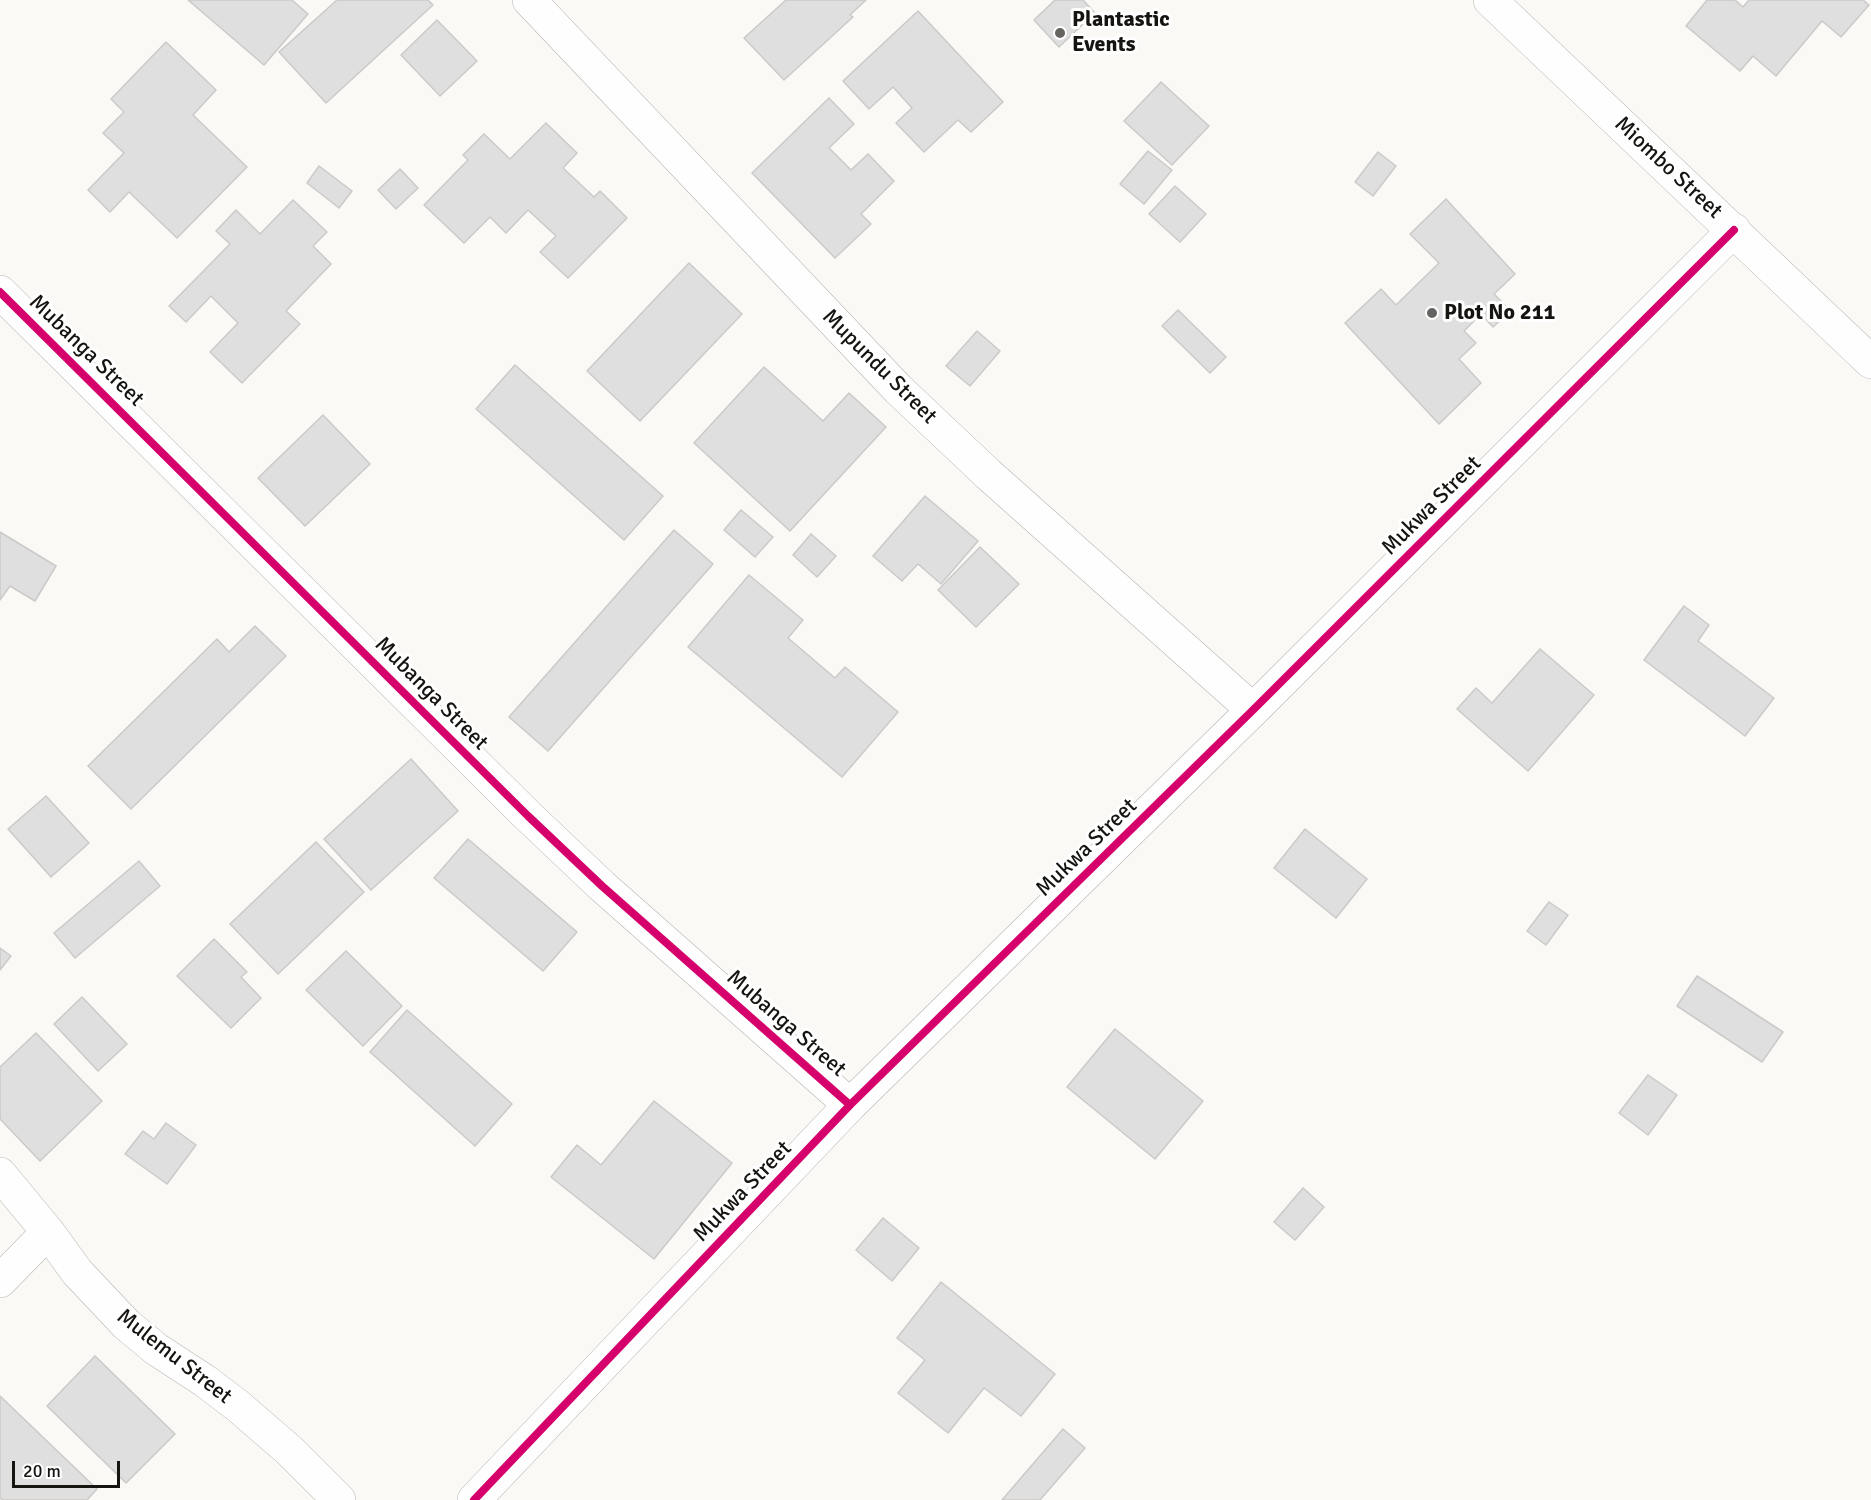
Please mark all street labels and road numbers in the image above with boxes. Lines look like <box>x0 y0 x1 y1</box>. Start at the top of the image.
street label: Miombo Street <box>1609 111 1727 225</box>
street label: Mubanga Street <box>23 290 149 412</box>
street label: Mupundu Street <box>816 304 942 430</box>
street label: Mukwa Street <box>1377 451 1487 561</box>
street label: Mubanga Street <box>369 632 493 756</box>
street label: Mukwa Street <box>1031 793 1143 903</box>
street label: Mubanga Street <box>721 965 851 1083</box>
street label: Mukwa Street <box>688 1136 798 1248</box>
street label: Mulemu Street <box>111 1304 237 1410</box>

